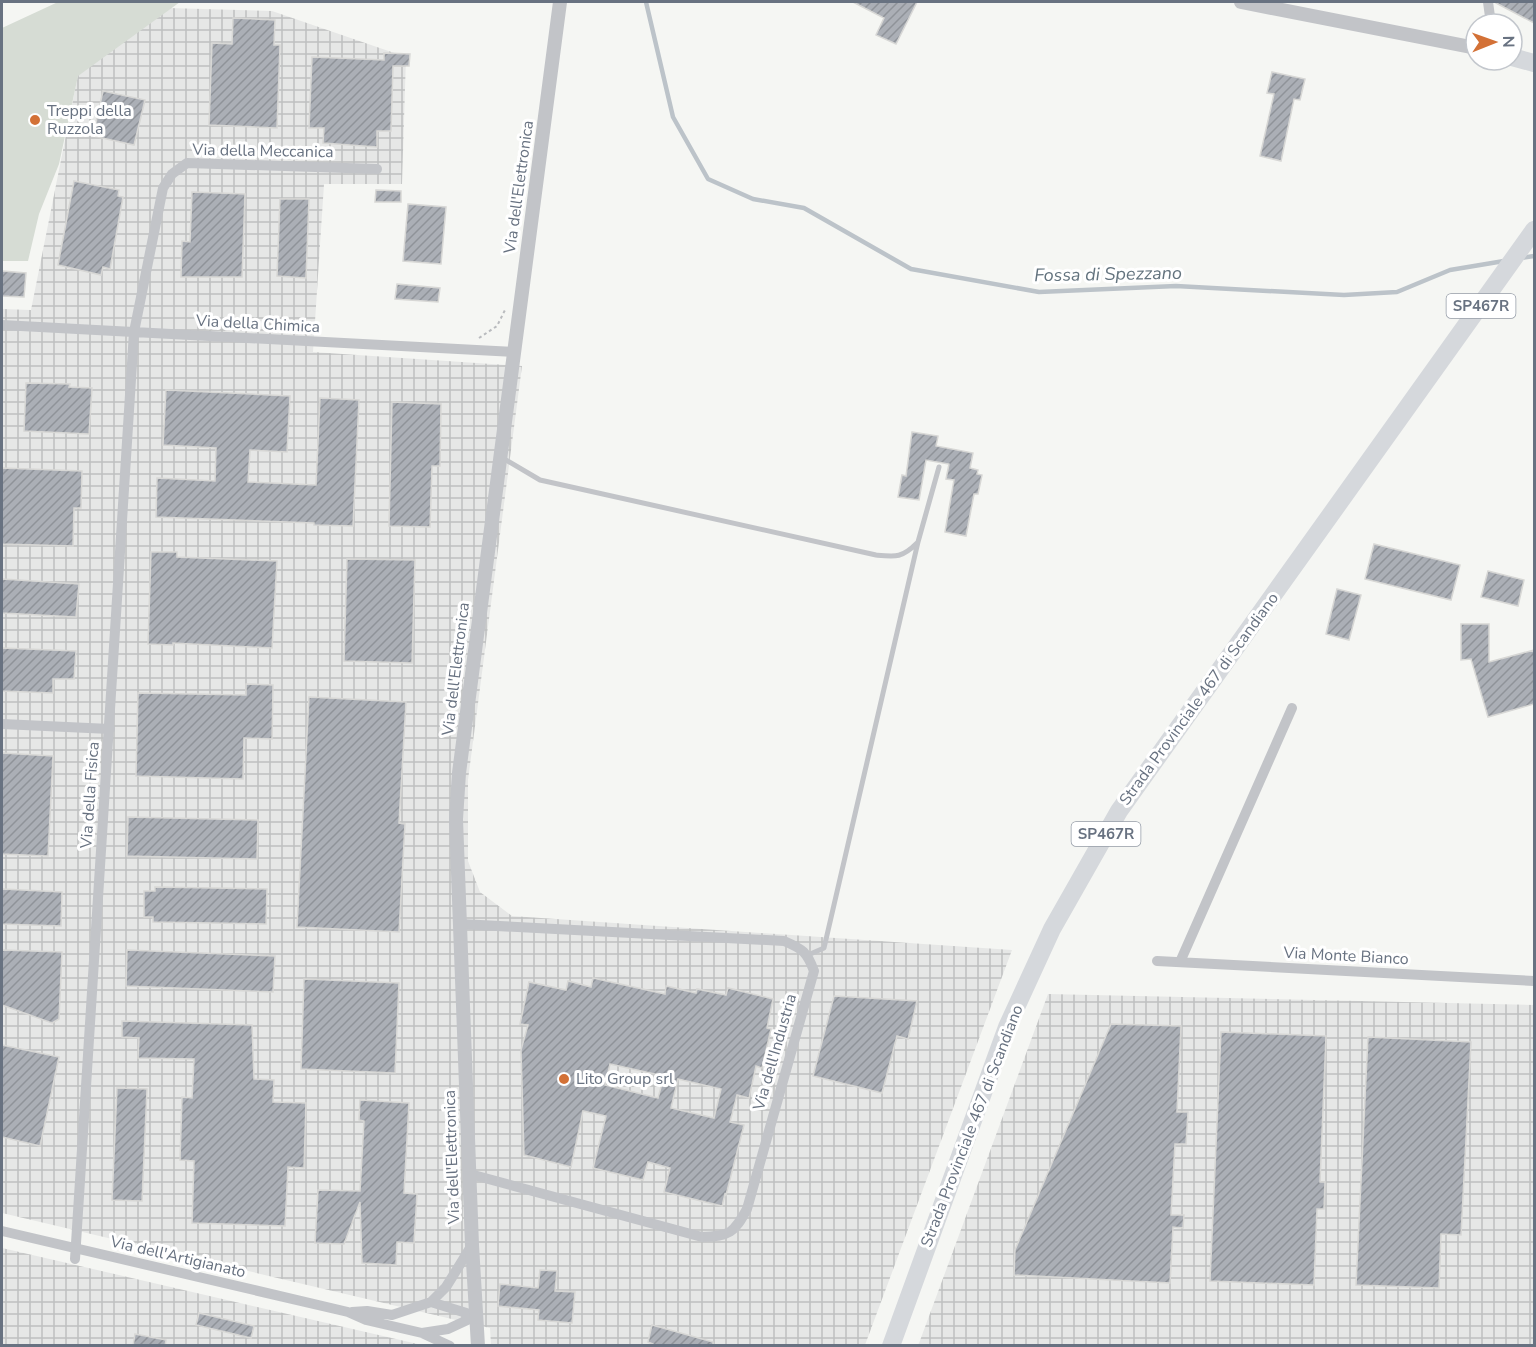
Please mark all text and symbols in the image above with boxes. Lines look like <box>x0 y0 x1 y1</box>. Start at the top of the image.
north arrow <box>1464 12 1524 72</box>
text: N <box>1497 36 1519 48</box>
place label: Treppi della Ruzzola <box>47 100 132 140</box>
marker: Treppi della Ruzzola <box>28 113 42 127</box>
street label: Via dell'Elettronica <box>499 119 539 256</box>
street label: Via della Meccanica <box>191 139 334 163</box>
water label: Fossa di Spezzano <box>1034 261 1182 287</box>
road number: SP467R <box>1446 294 1516 318</box>
street label: Via della Chimica <box>194 310 321 338</box>
street label: Strada Provinciale 467 di Scandiano <box>1114 588 1284 810</box>
street label: Via dell'Elettronica <box>437 601 475 738</box>
street label: Via della Fisica <box>75 741 105 850</box>
road number: SP467R <box>1072 822 1140 846</box>
street label: Via Monte Bianco <box>1282 942 1409 970</box>
street label: Via dell'Industria <box>748 991 802 1114</box>
street label: Strada Provinciale 467 di Scandiano <box>915 1001 1029 1250</box>
place label: Lito Group srl <box>576 1068 674 1090</box>
marker: Lito Group srl <box>557 1072 571 1086</box>
street label: Via dell'Elettronica <box>439 1090 465 1225</box>
street label: Via dell'Artigianato <box>107 1231 248 1283</box>

